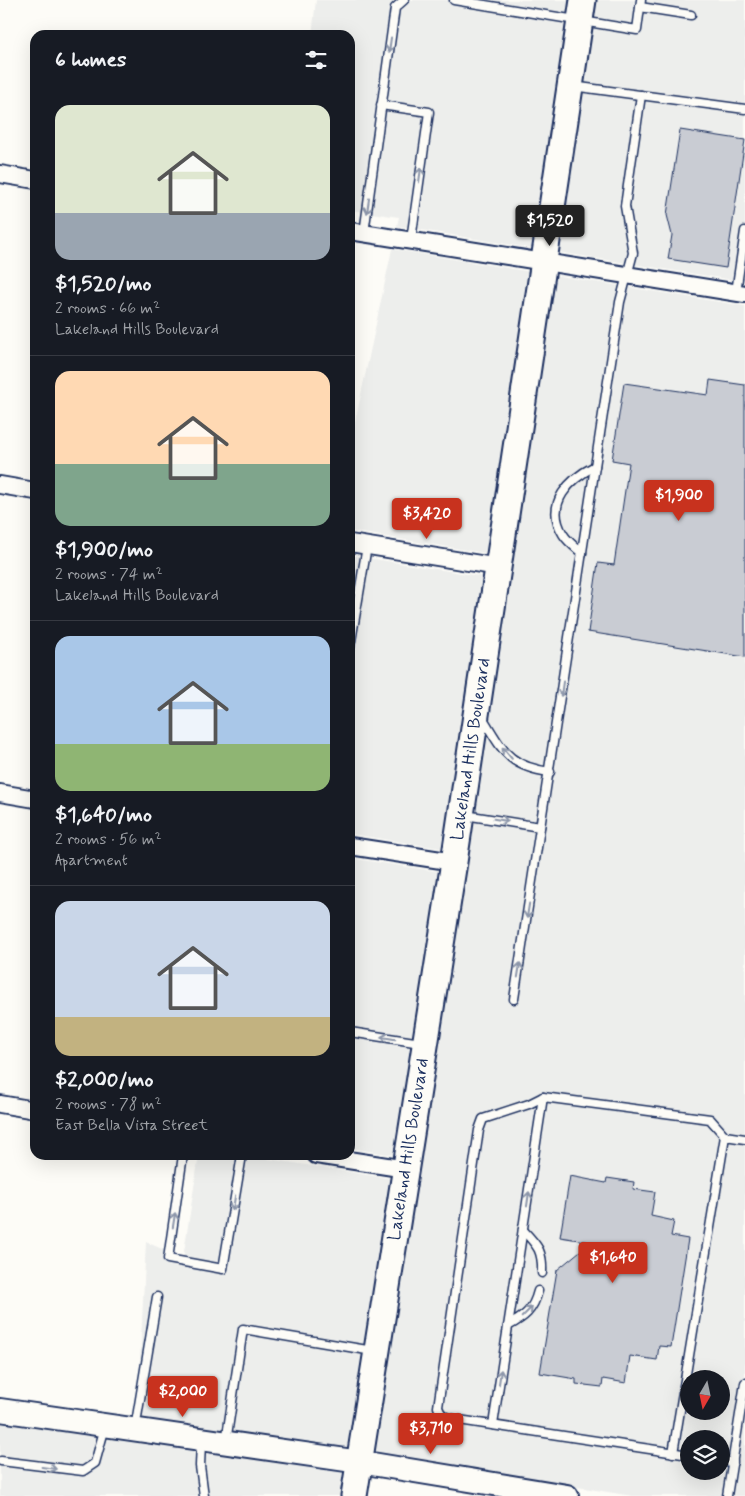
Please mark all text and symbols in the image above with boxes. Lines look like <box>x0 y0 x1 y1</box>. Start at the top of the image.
one-way arrow <box>384 36 394 52</box>
text: 6 homes <box>55 46 126 74</box>
icon: filters <box>302 46 330 74</box>
icon: home <box>148 138 238 228</box>
one-way arrow <box>415 167 425 183</box>
one-way arrow <box>362 197 372 213</box>
pin: $1,520 <box>509 204 591 247</box>
text: $1,520 <box>526 210 574 231</box>
text: $1,520/mo <box>55 270 152 298</box>
text: 2 rooms · 66 m² <box>55 298 160 319</box>
text: Lakeland Hills Boulevard <box>55 319 219 340</box>
icon: home <box>148 403 238 493</box>
pin: $1,900 <box>638 480 720 522</box>
text: $1,900 <box>655 485 703 506</box>
pin: $3,420 <box>386 498 468 540</box>
text: $3,420 <box>403 503 451 524</box>
text: $1,900/mo <box>55 536 153 564</box>
text: 2 rooms · 74 m² <box>55 564 163 585</box>
text: Lakeland Hills Boulevard <box>55 585 219 606</box>
street label: Lakeland Hills Boulevard <box>445 656 496 842</box>
icon: home <box>148 668 238 758</box>
one-way arrow <box>557 680 567 696</box>
one-way arrow <box>501 747 512 760</box>
text: $1,640/mo <box>55 801 152 829</box>
one-way arrow <box>492 816 508 826</box>
text: 2 rooms · 56 m² <box>55 829 162 850</box>
text: Apartment <box>55 850 128 871</box>
one-way arrow <box>523 903 533 919</box>
icon: home <box>148 933 238 1023</box>
one-way arrow <box>514 962 524 978</box>
one-way arrow <box>380 1032 396 1042</box>
street label: Lakeland Hills Boulevard <box>382 1056 435 1242</box>
text: $2,000/mo <box>55 1066 153 1094</box>
text: 2 rooms · 78 m² <box>55 1094 162 1115</box>
text: East Bella Vista Street <box>55 1115 208 1136</box>
one-way arrow <box>523 1191 533 1207</box>
one-way arrow <box>228 1195 238 1211</box>
one-way arrow <box>169 1212 179 1228</box>
pin: $1,640 <box>572 1242 654 1284</box>
text: $1,640 <box>589 1247 637 1268</box>
one-way arrow <box>521 1306 533 1318</box>
one-way arrow <box>495 1369 505 1385</box>
north arrow <box>680 1370 730 1420</box>
map controls <box>680 1370 730 1480</box>
pin: $2,000 <box>142 1376 224 1418</box>
text: $2,000 <box>159 1381 207 1402</box>
pin: $3,710 <box>390 1412 472 1455</box>
text: $3,710 <box>409 1418 453 1439</box>
button: layers <box>680 1430 730 1480</box>
one-way arrow <box>41 1463 57 1473</box>

